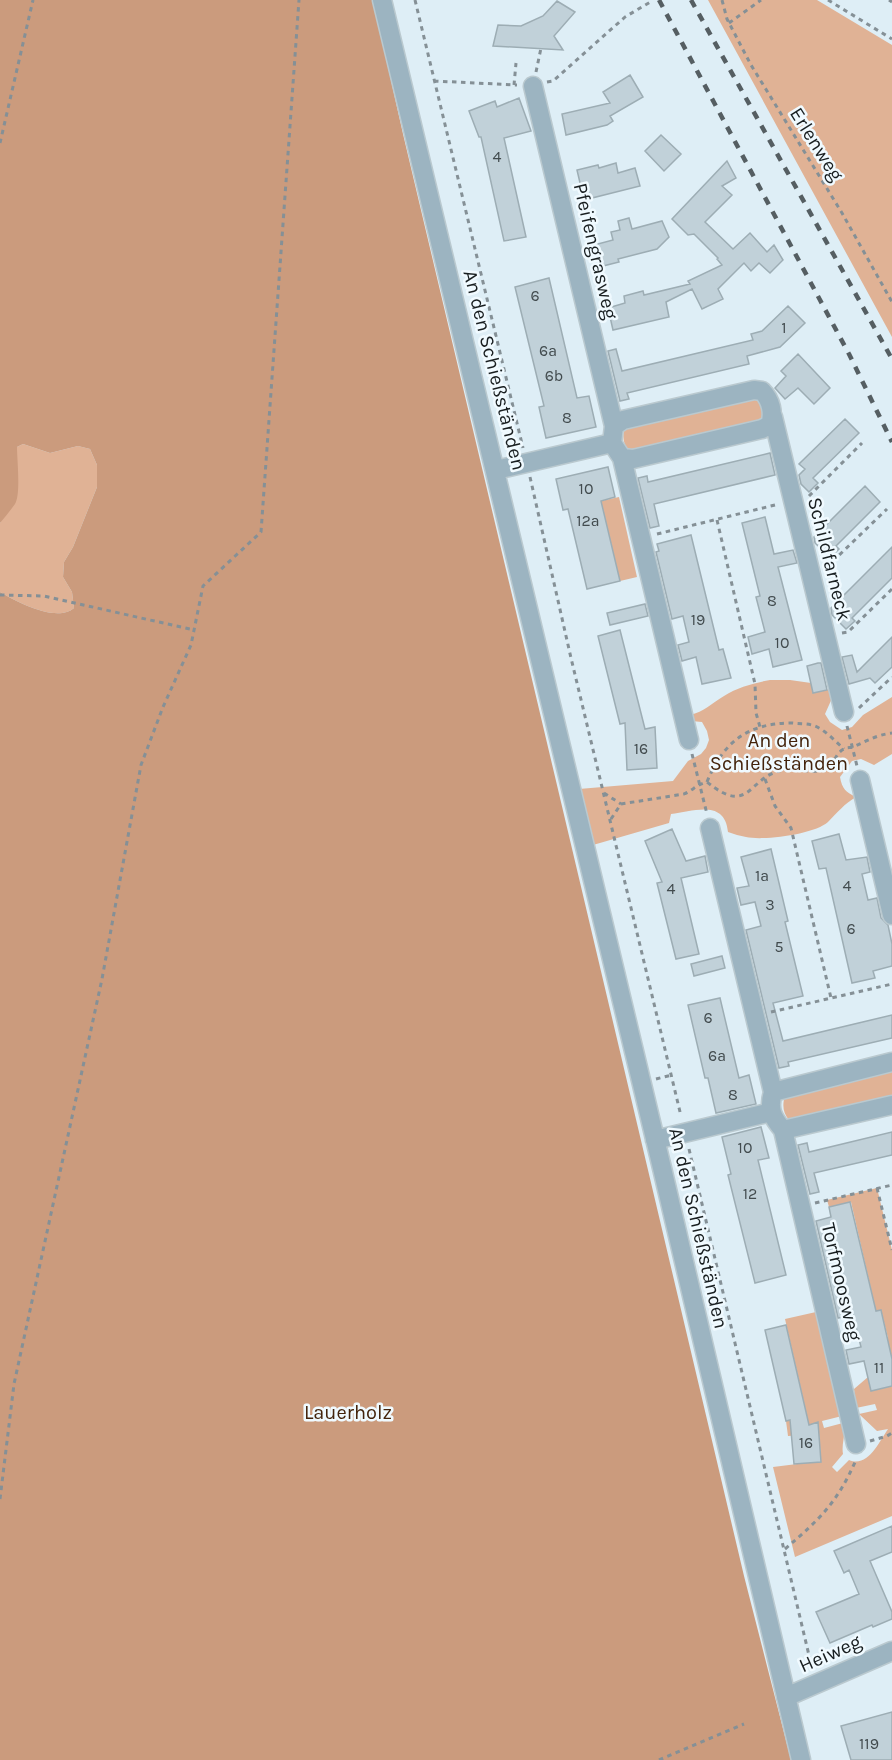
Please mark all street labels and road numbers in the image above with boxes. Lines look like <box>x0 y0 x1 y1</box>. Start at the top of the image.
street label: Erlenweg <box>785 103 848 185</box>
street label: Pfeifengrasweg <box>569 181 622 322</box>
street label: An den Schießständen <box>458 268 531 473</box>
street label: Schildfarneck <box>803 495 856 623</box>
street label: An den Schießständen <box>664 1125 733 1331</box>
street label: Torfmoosweg <box>817 1221 866 1343</box>
street label: Heiweg <box>796 1630 865 1677</box>

